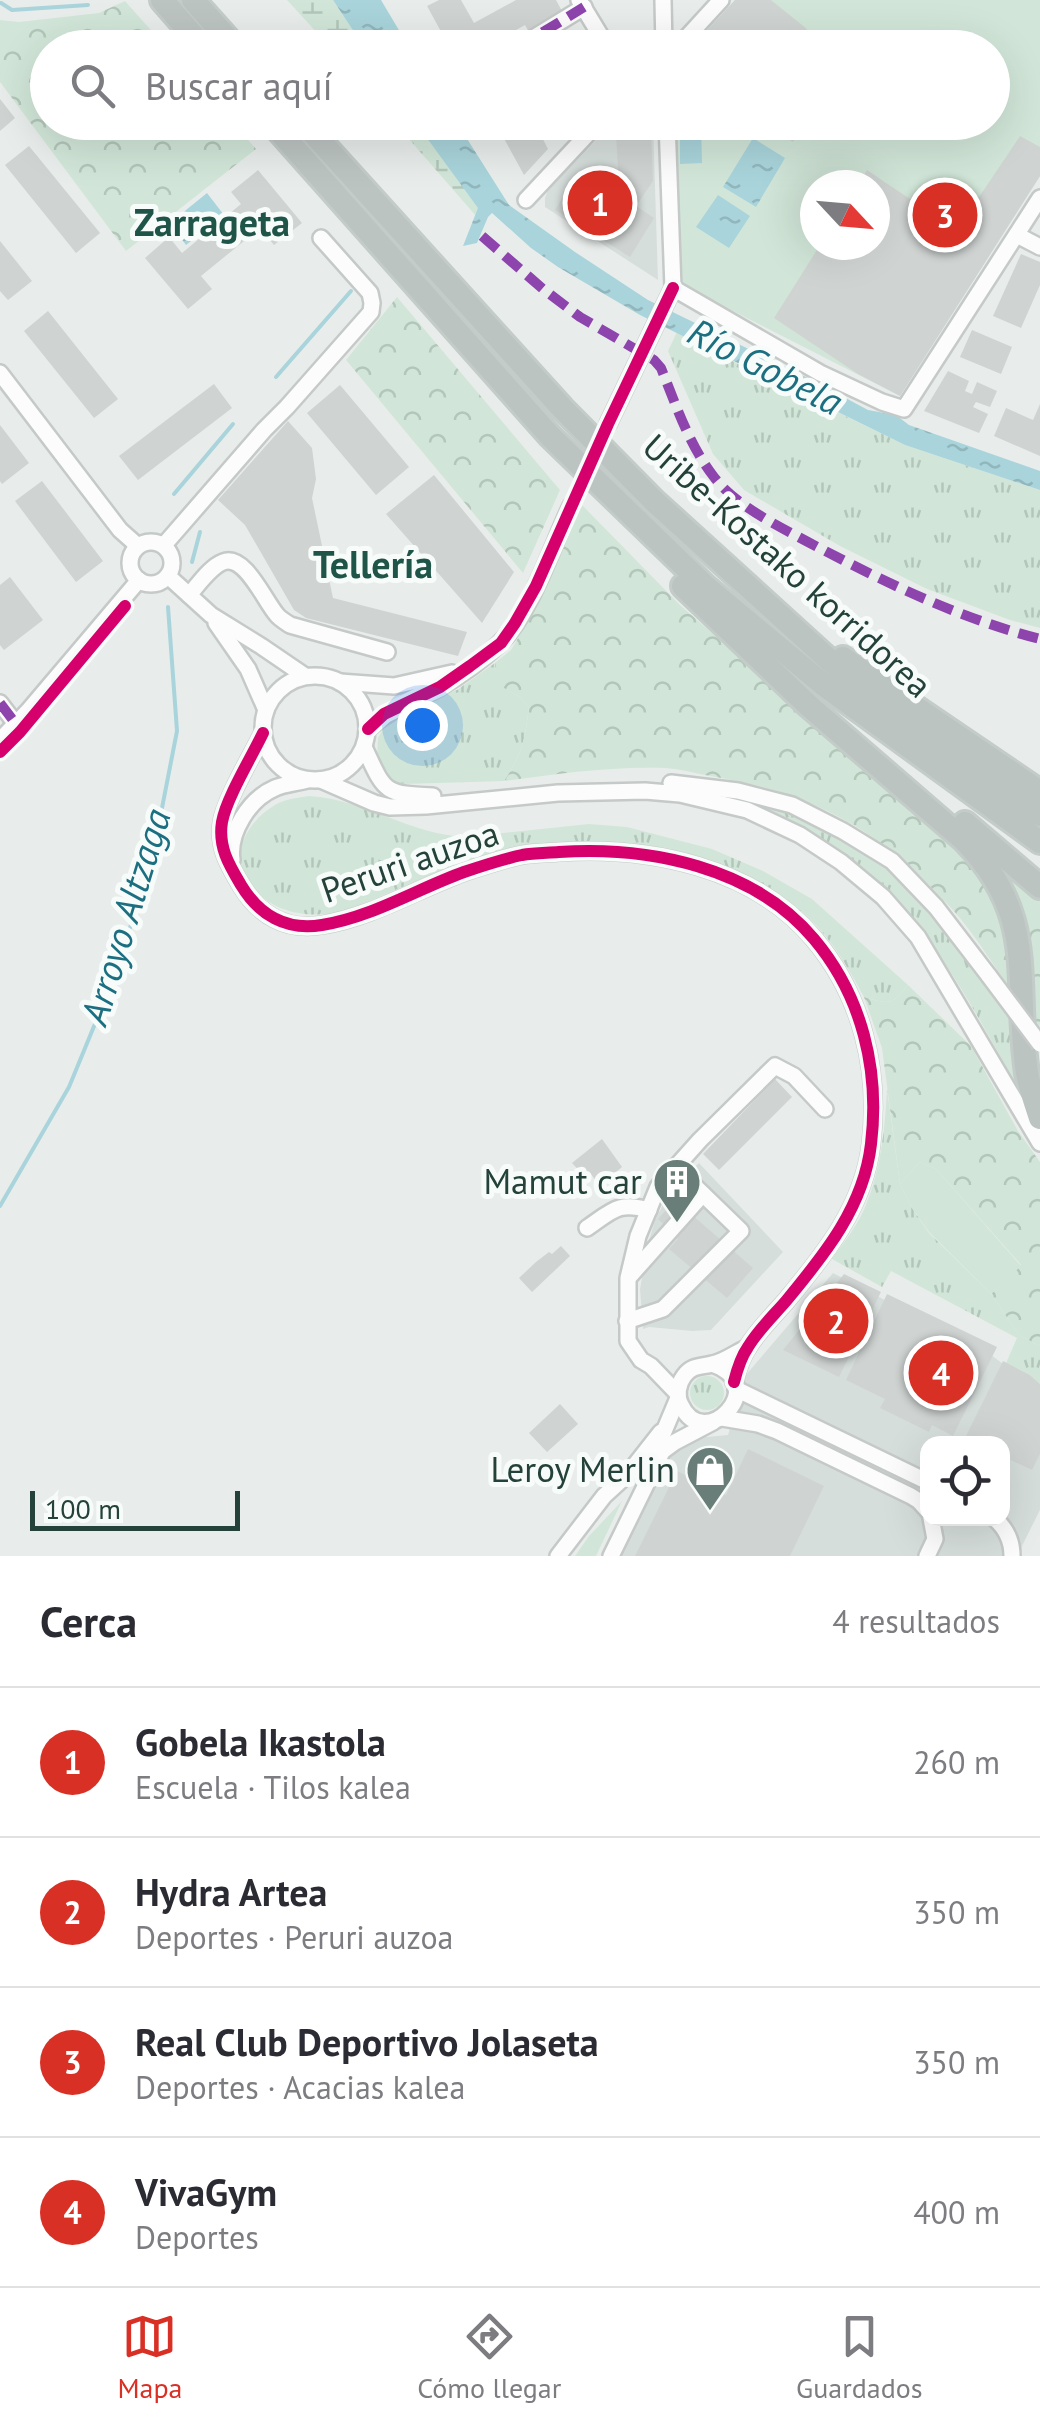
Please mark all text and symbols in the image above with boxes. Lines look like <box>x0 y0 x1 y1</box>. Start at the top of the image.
search box <box>30 30 1010 140</box>
icon: search <box>65 58 120 113</box>
text: Buscar aquí <box>145 61 333 110</box>
pin: 1 <box>568 166 632 240</box>
north arrow <box>800 170 890 260</box>
pin: 3 <box>912 178 978 252</box>
district label: Zarrageta <box>134 197 290 246</box>
water label: Río Gobela <box>680 306 852 426</box>
street label: Uribe-Kostako korridorea <box>634 423 942 707</box>
district label: Tellería <box>313 539 433 588</box>
your location <box>397 700 448 751</box>
water label: Arroyo Altzaga <box>68 802 181 1032</box>
street label: Peruri auzoa <box>315 809 505 913</box>
building icon: Mamut car <box>651 1156 703 1224</box>
place label: Mamut car <box>483 1158 642 1204</box>
pin: 2 <box>804 1284 868 1358</box>
pin: 4 <box>908 1336 974 1410</box>
map controls <box>920 1436 1010 1526</box>
button: locate <box>920 1436 1010 1526</box>
shop icon: Leroy Merlin <box>684 1444 736 1512</box>
place label: Leroy Merlin <box>490 1446 675 1492</box>
scale bar <box>30 1486 240 1530</box>
text: 100 m <box>45 1490 121 1527</box>
text: Cerca <box>40 1594 137 1649</box>
text: 4 resultados <box>832 1600 1000 1642</box>
text: Gobela Ikastola <box>135 1717 386 1766</box>
text: 1 <box>63 1741 82 1783</box>
text: 260 m <box>913 1741 1000 1783</box>
text: Escuela · Tilos kalea <box>135 1766 411 1808</box>
text: Hydra Artea <box>135 1867 327 1916</box>
text: 2 <box>63 1891 82 1933</box>
text: 350 m <box>913 1891 1000 1933</box>
text: Deportes · Peruri auzoa <box>135 1916 453 1958</box>
text: Real Club Deportivo Jolaseta <box>135 2017 599 2066</box>
text: 3 <box>63 2041 82 2083</box>
text: 350 m <box>913 2041 1000 2083</box>
text: Deportes · Acacias kalea <box>135 2066 466 2108</box>
text: VivaGym <box>135 2167 277 2216</box>
text: 4 <box>63 2191 82 2233</box>
text: 400 m <box>913 2191 1000 2233</box>
text: Deportes <box>135 2216 259 2258</box>
tab: Mapa <box>117 2309 182 2406</box>
tab: Cómo llegar <box>417 2309 561 2406</box>
tab: Guardados <box>796 2309 923 2406</box>

